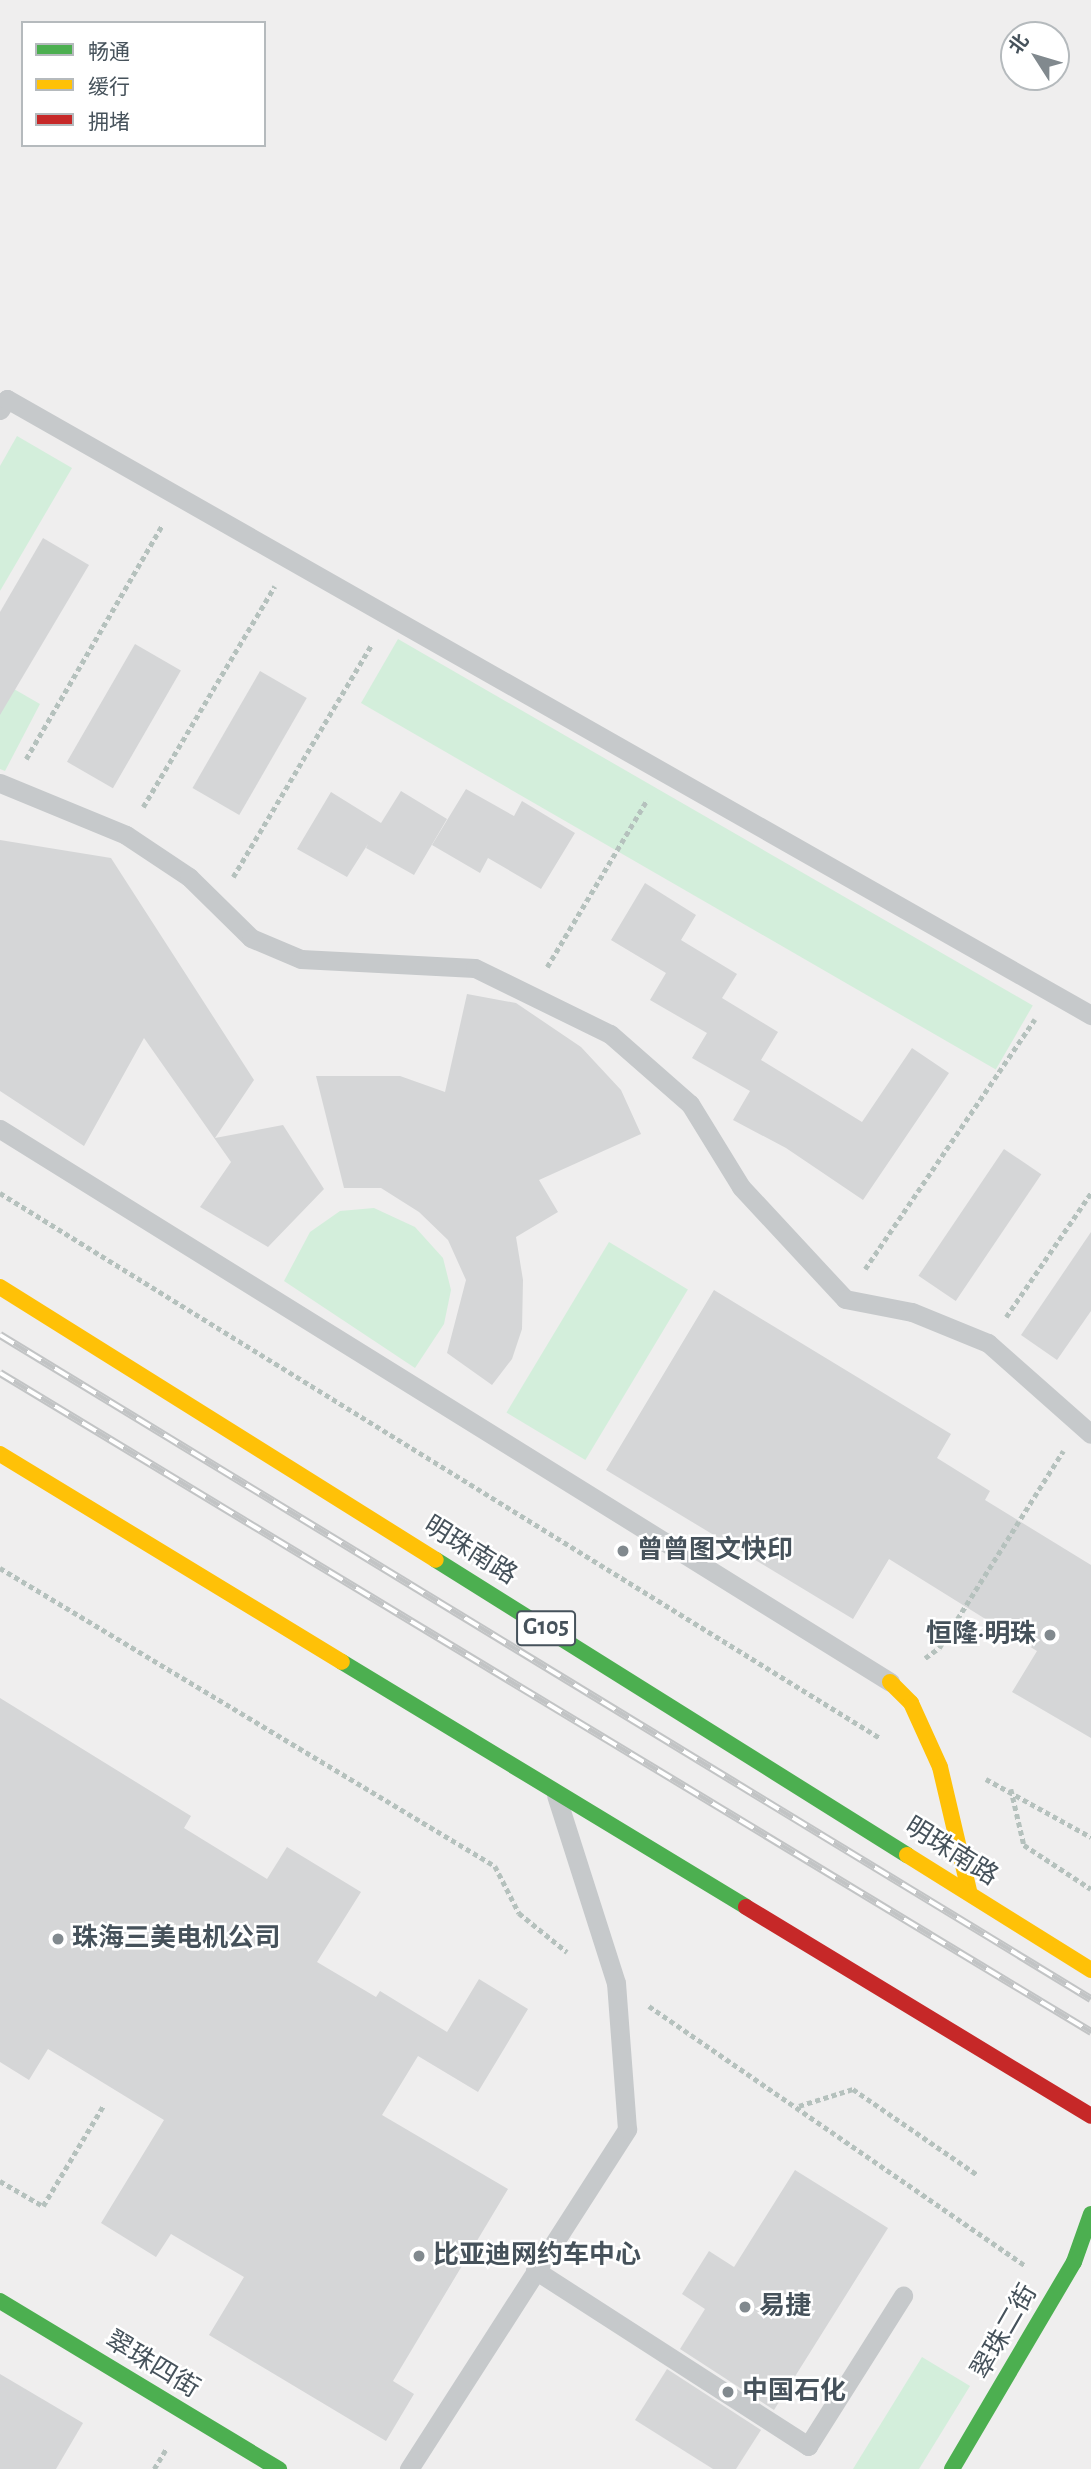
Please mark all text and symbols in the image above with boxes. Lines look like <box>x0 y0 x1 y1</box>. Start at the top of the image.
legend <box>21 21 266 147</box>
north arrow <box>1000 21 1070 91</box>
text: 北 <box>1006 31 1033 58</box>
text: 畅通 <box>88 42 130 63</box>
text: 缓行 <box>88 77 130 98</box>
text: 拥堵 <box>88 112 130 133</box>
street label: 明珠南路 <box>418 1510 522 1592</box>
place label: 曾曾图文快印 <box>637 1535 793 1567</box>
marker: 曾曾图文快印 <box>615 1543 631 1559</box>
road number: G105 <box>514 1608 578 1648</box>
place label: 恒隆·明珠 <box>926 1619 1036 1651</box>
marker: 恒隆·明珠 <box>1042 1627 1058 1643</box>
street label: 明珠南路 <box>899 1811 1003 1893</box>
place label: 珠海三美电机公司 <box>72 1923 280 1955</box>
marker: 珠海三美电机公司 <box>50 1931 66 1947</box>
place label: 比亚迪网约车中心 <box>433 2240 641 2272</box>
marker: 比亚迪网约车中心 <box>411 2248 427 2264</box>
street label: 翠珠二街 <box>965 2279 1045 2385</box>
place label: 易捷 <box>759 2291 811 2323</box>
marker: 易捷 <box>737 2299 753 2315</box>
street label: 翠珠四街 <box>99 2325 205 2405</box>
place label: 中国石化 <box>742 2376 846 2408</box>
marker: 中国石化 <box>720 2384 736 2400</box>

